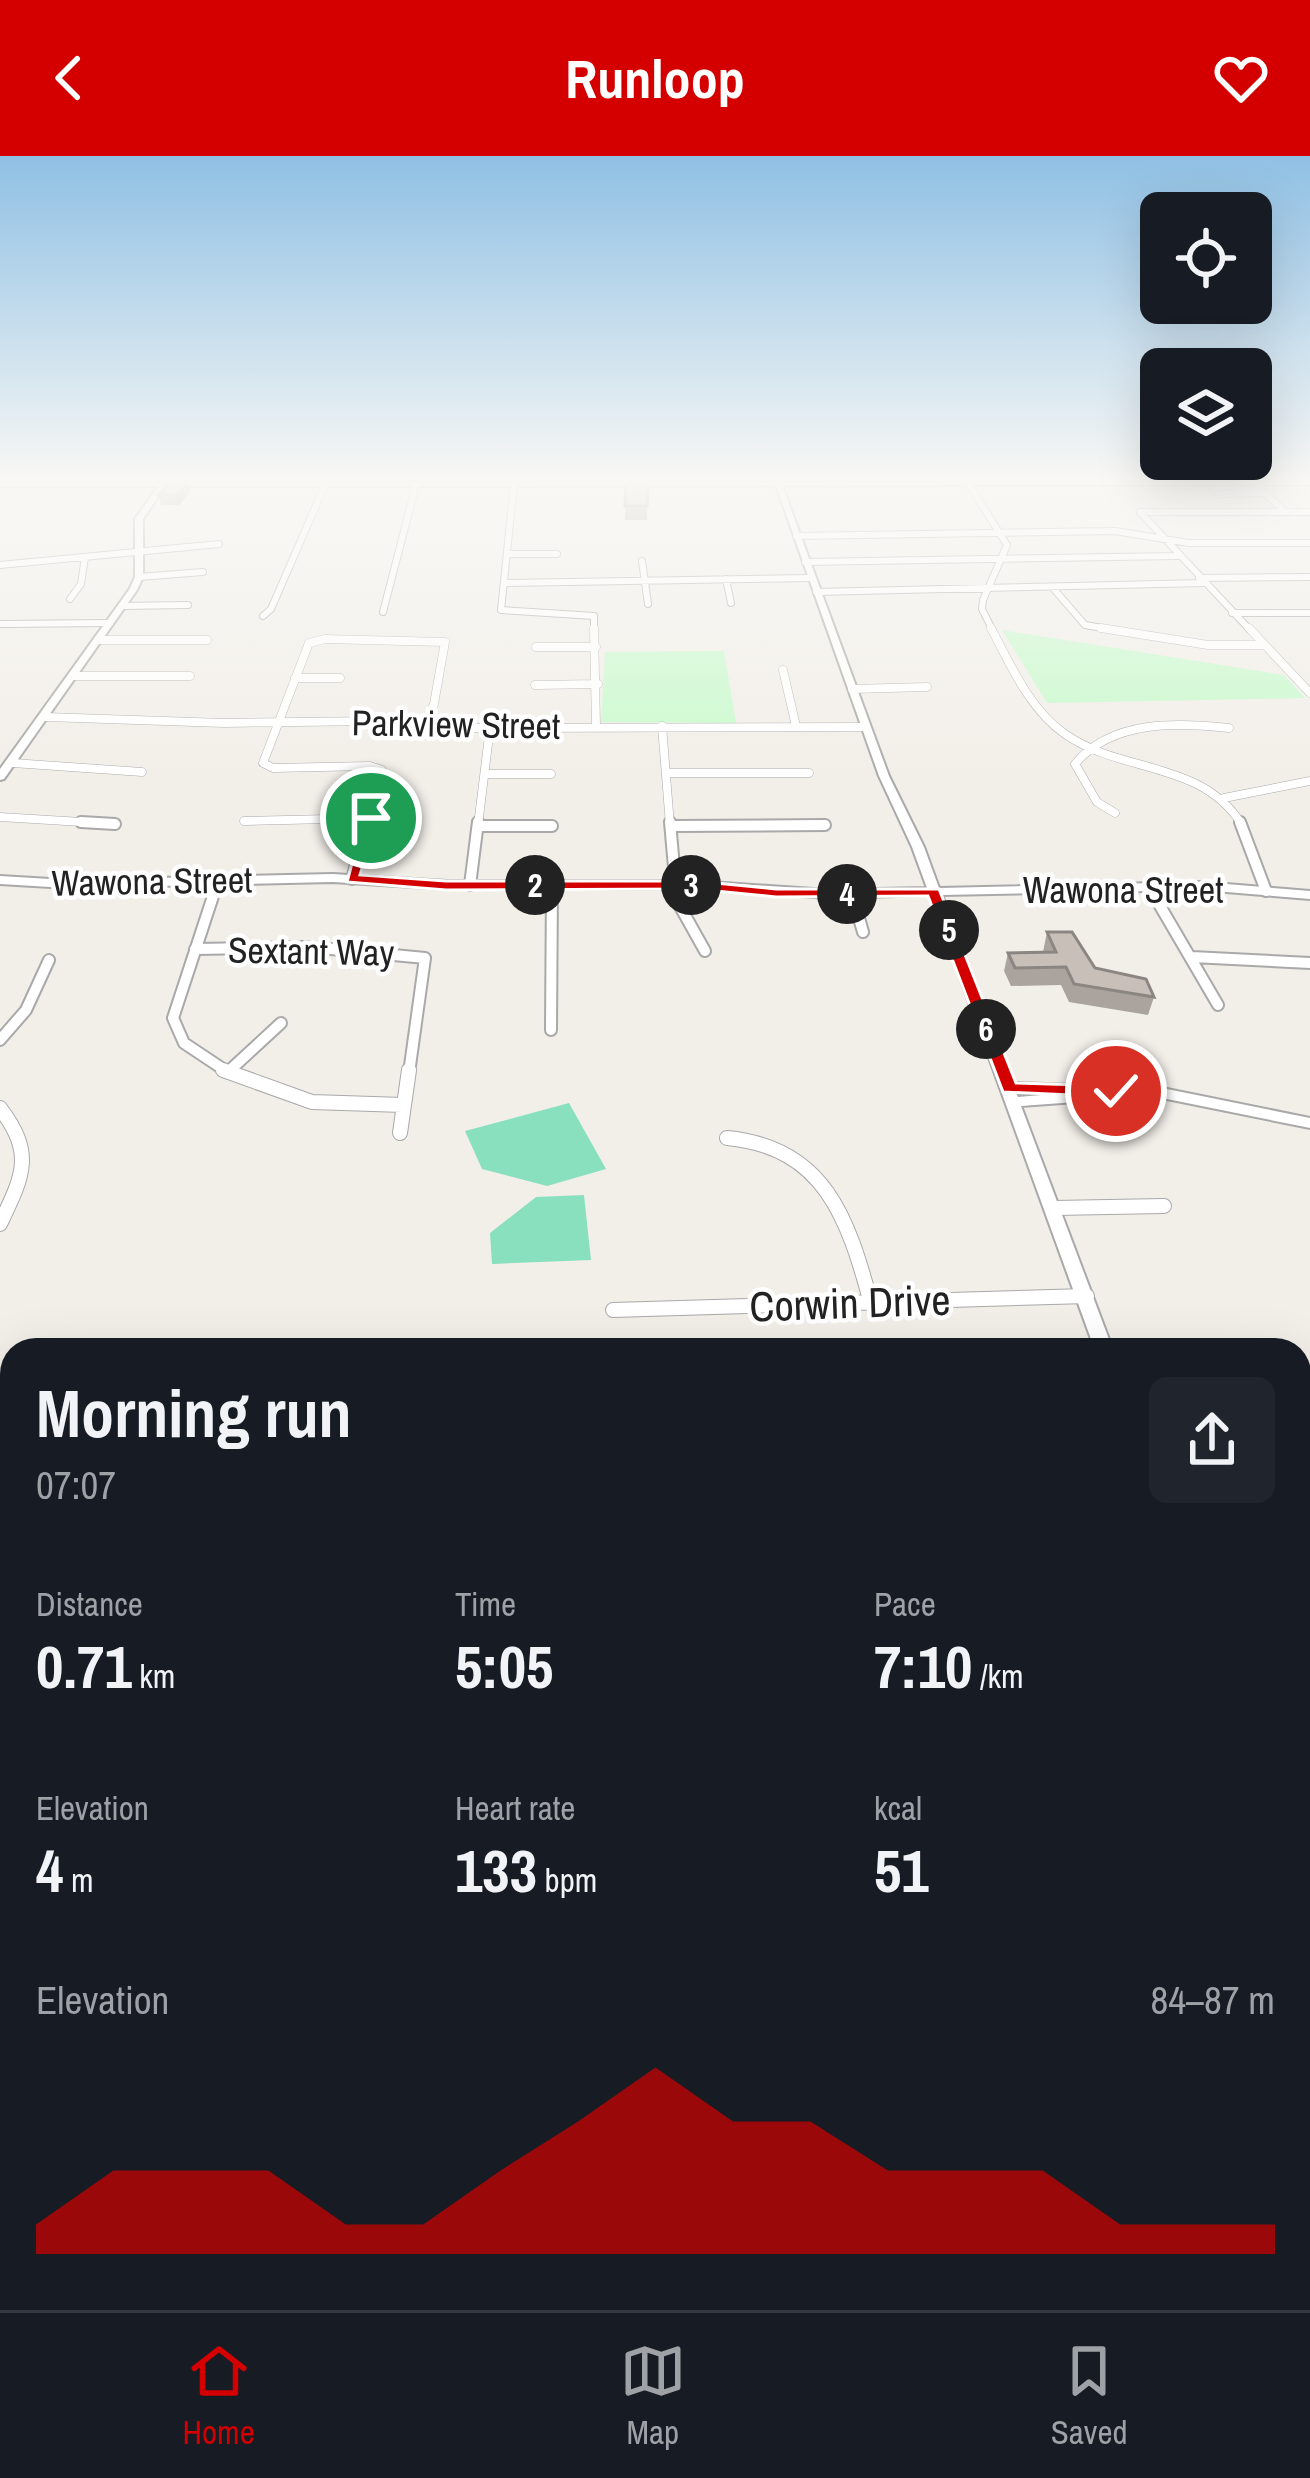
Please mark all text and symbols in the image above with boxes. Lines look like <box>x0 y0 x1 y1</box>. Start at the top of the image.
text: Runloop <box>565 42 745 115</box>
icon: back <box>36 45 102 111</box>
icon: heart <box>1208 45 1274 111</box>
map controls <box>1140 192 1272 480</box>
button: locate <box>1140 192 1272 324</box>
button: layers <box>1140 348 1272 480</box>
street label: Parkview Street <box>351 698 561 750</box>
pin <box>320 767 422 869</box>
icon: arrive <box>338 785 404 851</box>
street label: Wawona Street <box>51 855 253 907</box>
pin: 2 <box>505 855 565 915</box>
pin: 3 <box>661 855 721 915</box>
text: 2 <box>527 863 543 907</box>
text: 3 <box>683 863 699 907</box>
pin: 4 <box>817 864 877 924</box>
street label: Wawona Street <box>1023 866 1223 914</box>
text: 4 <box>839 872 855 916</box>
pin: 5 <box>919 900 979 960</box>
text: 5 <box>941 908 957 952</box>
street label: Sextant Way <box>227 926 395 976</box>
pin: 6 <box>956 999 1016 1059</box>
text: 6 <box>978 1007 994 1051</box>
pin <box>1065 1040 1167 1142</box>
icon: check <box>1083 1058 1149 1124</box>
street label: Corwin Drive <box>749 1272 951 1334</box>
text: Morning run <box>36 1369 352 1458</box>
button: share <box>1149 1377 1275 1503</box>
text: 07:07 <box>36 1459 116 1511</box>
text: Distance <box>36 1582 143 1626</box>
text: Time <box>455 1582 516 1626</box>
text: Pace <box>874 1582 936 1626</box>
text: 0.71 <box>36 1626 132 1707</box>
text: 5:05 <box>455 1626 553 1707</box>
text: 7:10 <box>874 1626 972 1707</box>
text: km <box>132 1654 175 1698</box>
text: /km <box>972 1654 1024 1698</box>
text: Elevation <box>36 1786 149 1830</box>
text: Heart rate <box>455 1786 575 1830</box>
text: kcal <box>874 1786 922 1830</box>
text: 4 <box>36 1830 63 1911</box>
text: 133 <box>455 1830 537 1911</box>
text: 51 <box>874 1830 929 1911</box>
text: m <box>63 1858 93 1902</box>
text: bpm <box>537 1858 597 1902</box>
text: Elevation <box>36 1974 169 2026</box>
text: 84–87 m <box>1151 1974 1275 2026</box>
tab: Home <box>183 2338 255 2454</box>
tab: Map <box>620 2338 686 2454</box>
tab: Saved <box>1051 2338 1127 2454</box>

